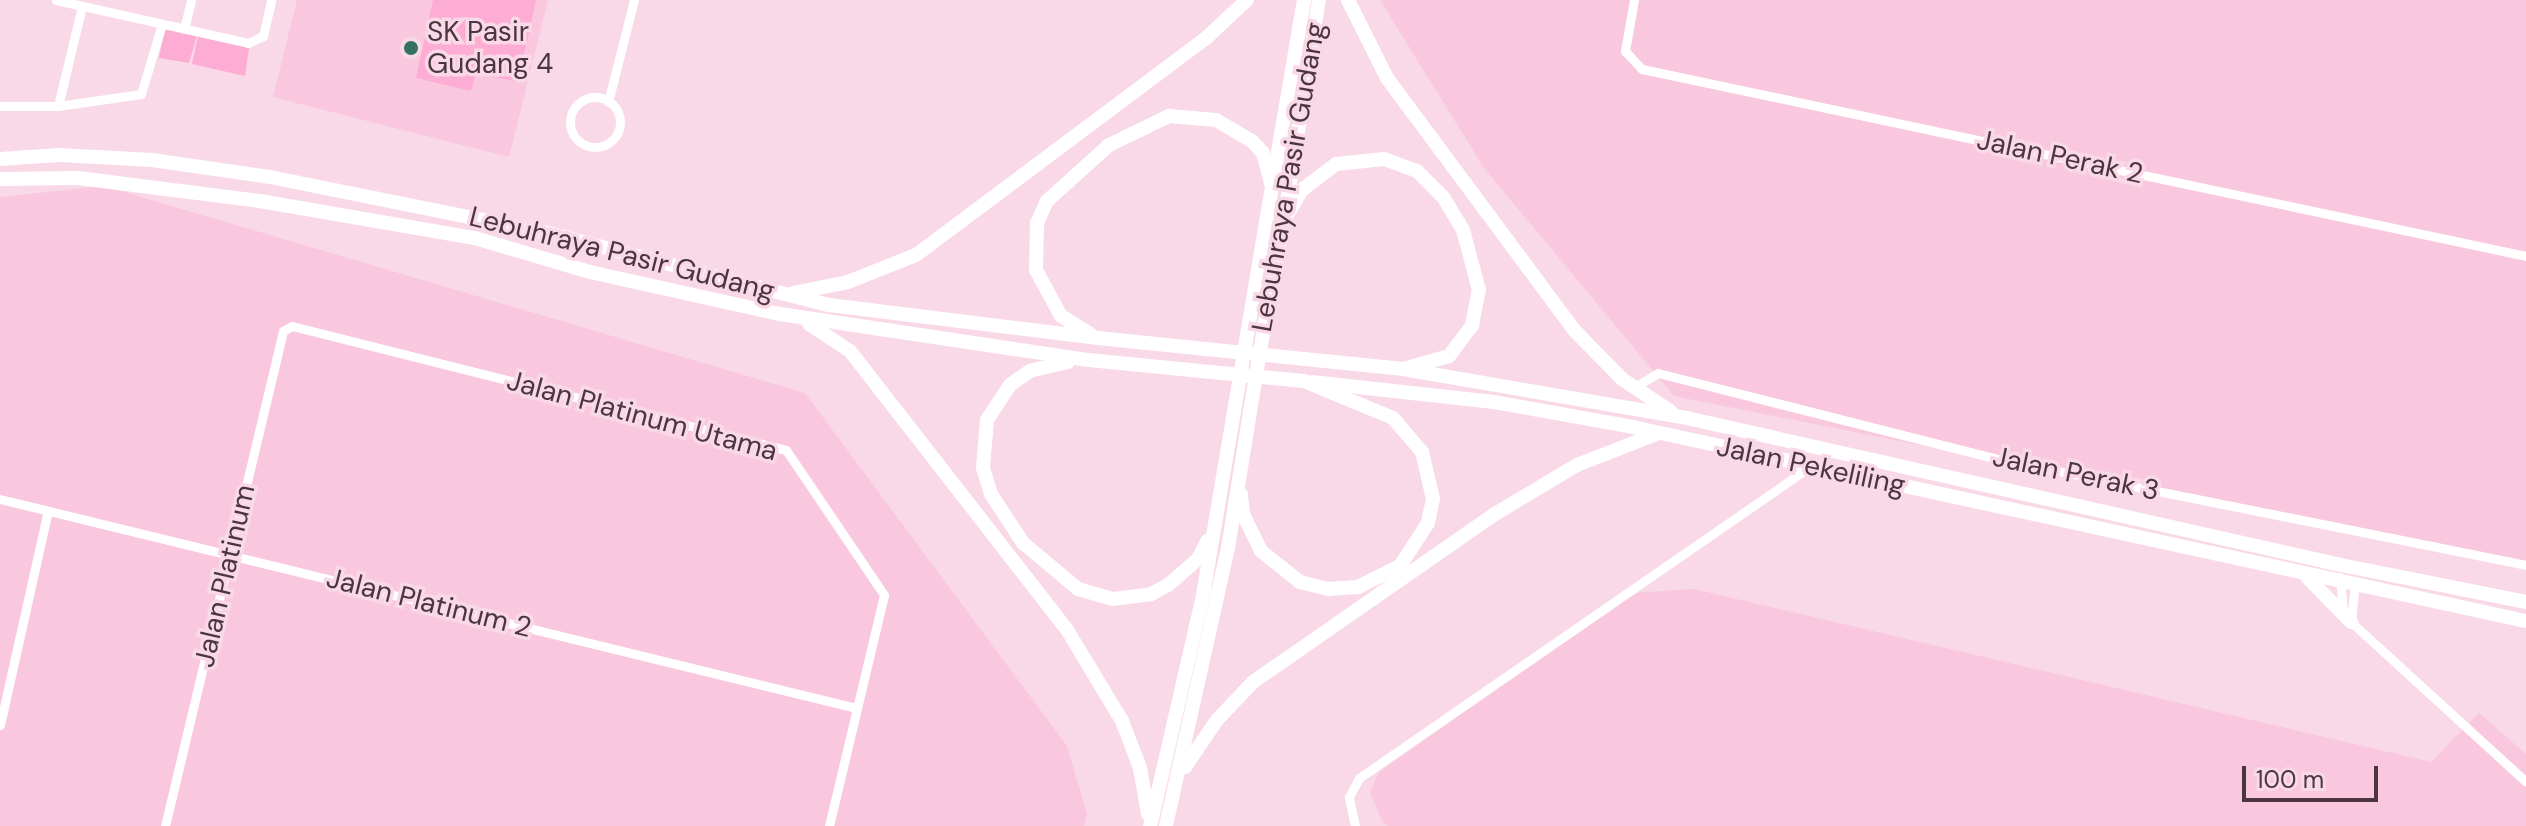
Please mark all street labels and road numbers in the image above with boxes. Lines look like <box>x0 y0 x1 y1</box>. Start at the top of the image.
street label: Lebuhraya Pasir Gudang <box>1245 20 1333 334</box>
street label: Jalan Perak 2 <box>1974 123 2146 191</box>
street label: Lebuhraya Pasir Gudang <box>466 200 778 308</box>
street label: Jalan Platinum Utama <box>503 364 781 468</box>
street label: Jalan Pekeliling <box>1713 430 1909 502</box>
street label: Jalan Perak 3 <box>1990 440 2162 508</box>
street label: Jalan Platinum <box>188 481 262 671</box>
street label: Jalan Platinum 2 <box>323 561 535 645</box>

